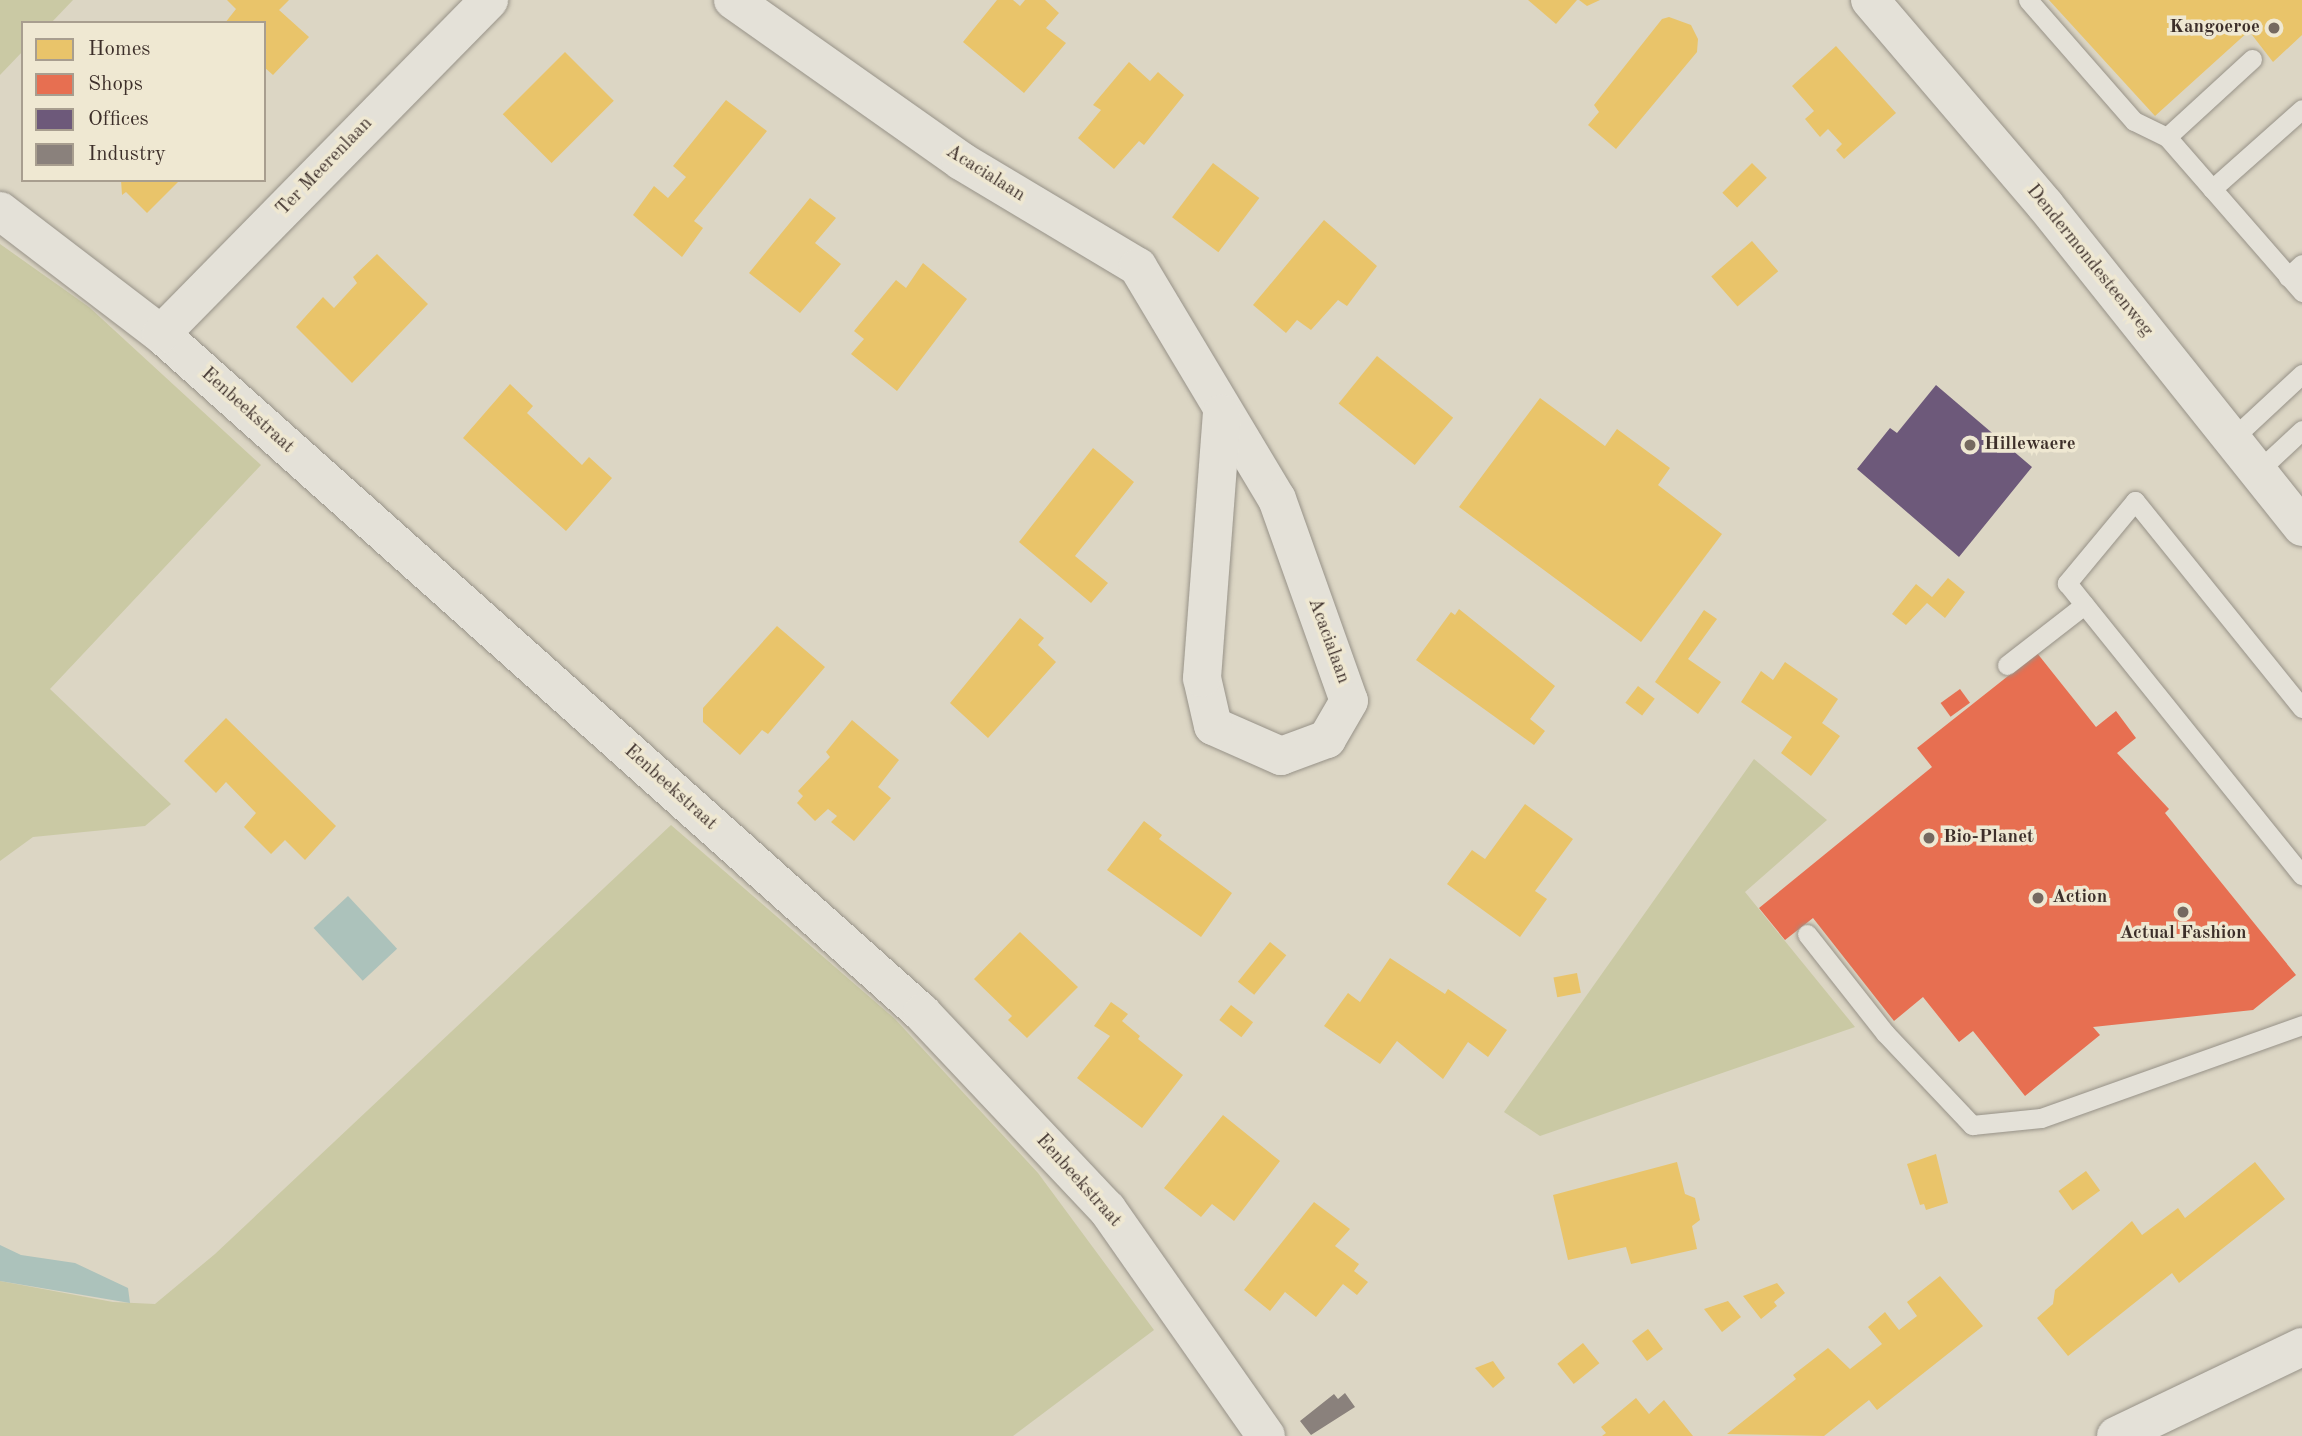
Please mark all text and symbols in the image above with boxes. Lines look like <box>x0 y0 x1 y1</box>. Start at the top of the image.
place label: Kangoeroe <box>2169 17 2260 39</box>
marker: Kangoeroe <box>2266 20 2282 36</box>
legend <box>21 21 266 182</box>
text: Homes <box>88 39 150 60</box>
text: Shops <box>88 74 143 95</box>
text: Offices <box>88 109 149 130</box>
street label: Ter Meerenlaan <box>272 113 378 221</box>
street label: Acacialaan <box>941 141 1029 207</box>
text: Industry <box>88 144 166 165</box>
street label: Dendermondesteenweg <box>2021 180 2157 342</box>
street label: Eenbeekstraat <box>196 363 298 459</box>
place label: Hillewaere <box>1984 434 2076 456</box>
marker: Hillewaere <box>1962 437 1978 453</box>
street label: Acacialaan <box>1302 595 1354 687</box>
street label: Eenbeekstraat <box>619 740 721 836</box>
place label: Bio-Planet <box>1943 827 2034 849</box>
marker: Bio-Planet <box>1921 830 1937 846</box>
place label: Action <box>2052 887 2107 909</box>
marker: Action <box>2030 890 2046 906</box>
marker: Actual Fashion <box>2175 904 2191 920</box>
place label: Actual Fashion <box>2119 923 2247 945</box>
street label: Eenbeekstraat <box>1030 1130 1126 1232</box>

